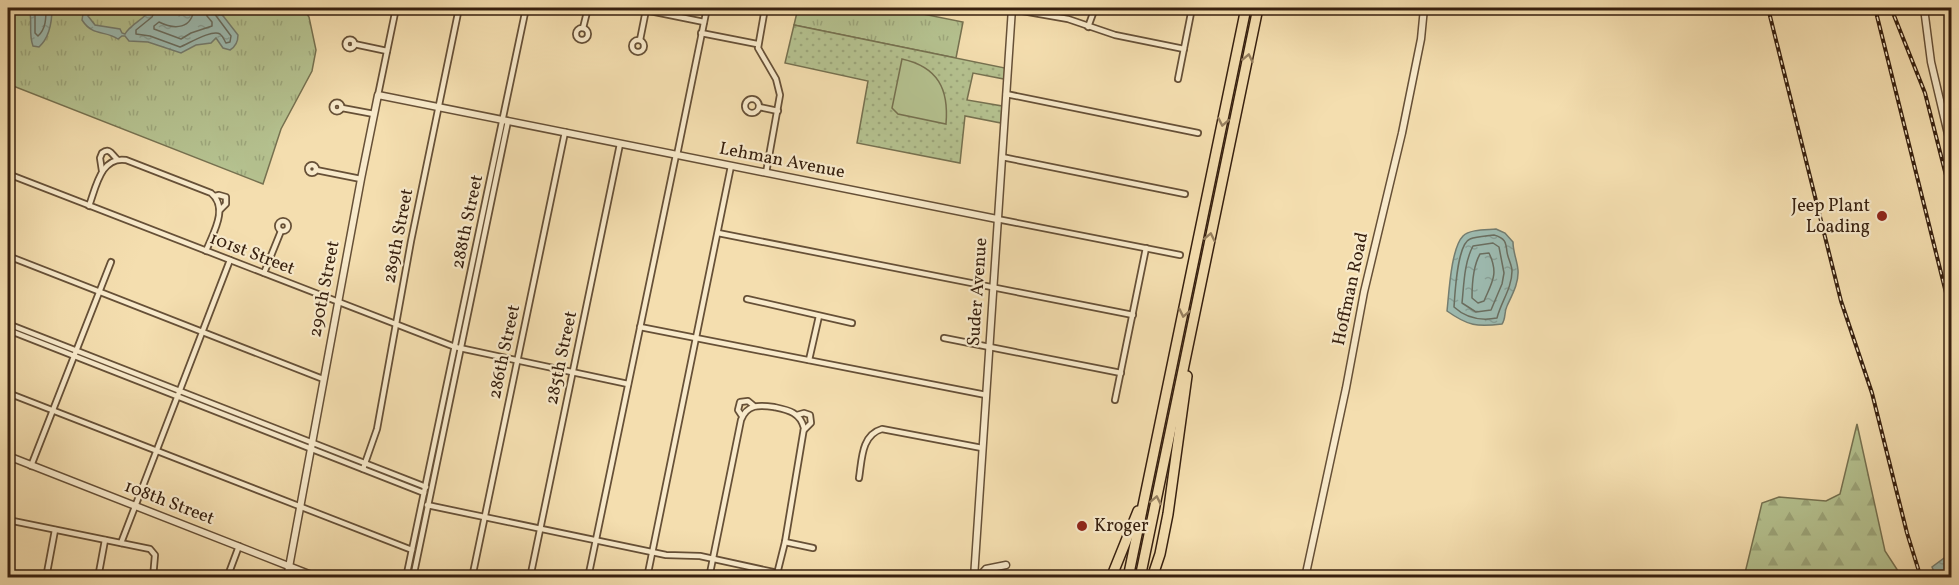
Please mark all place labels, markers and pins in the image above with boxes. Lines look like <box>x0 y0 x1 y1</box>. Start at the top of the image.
place label: Jeep Plant Loading <box>1791 194 1870 240</box>
marker: Jeep Plant Loading <box>1875 209 1889 223</box>
place label: Kroger <box>1094 514 1149 539</box>
marker: Kroger <box>1075 519 1089 533</box>

